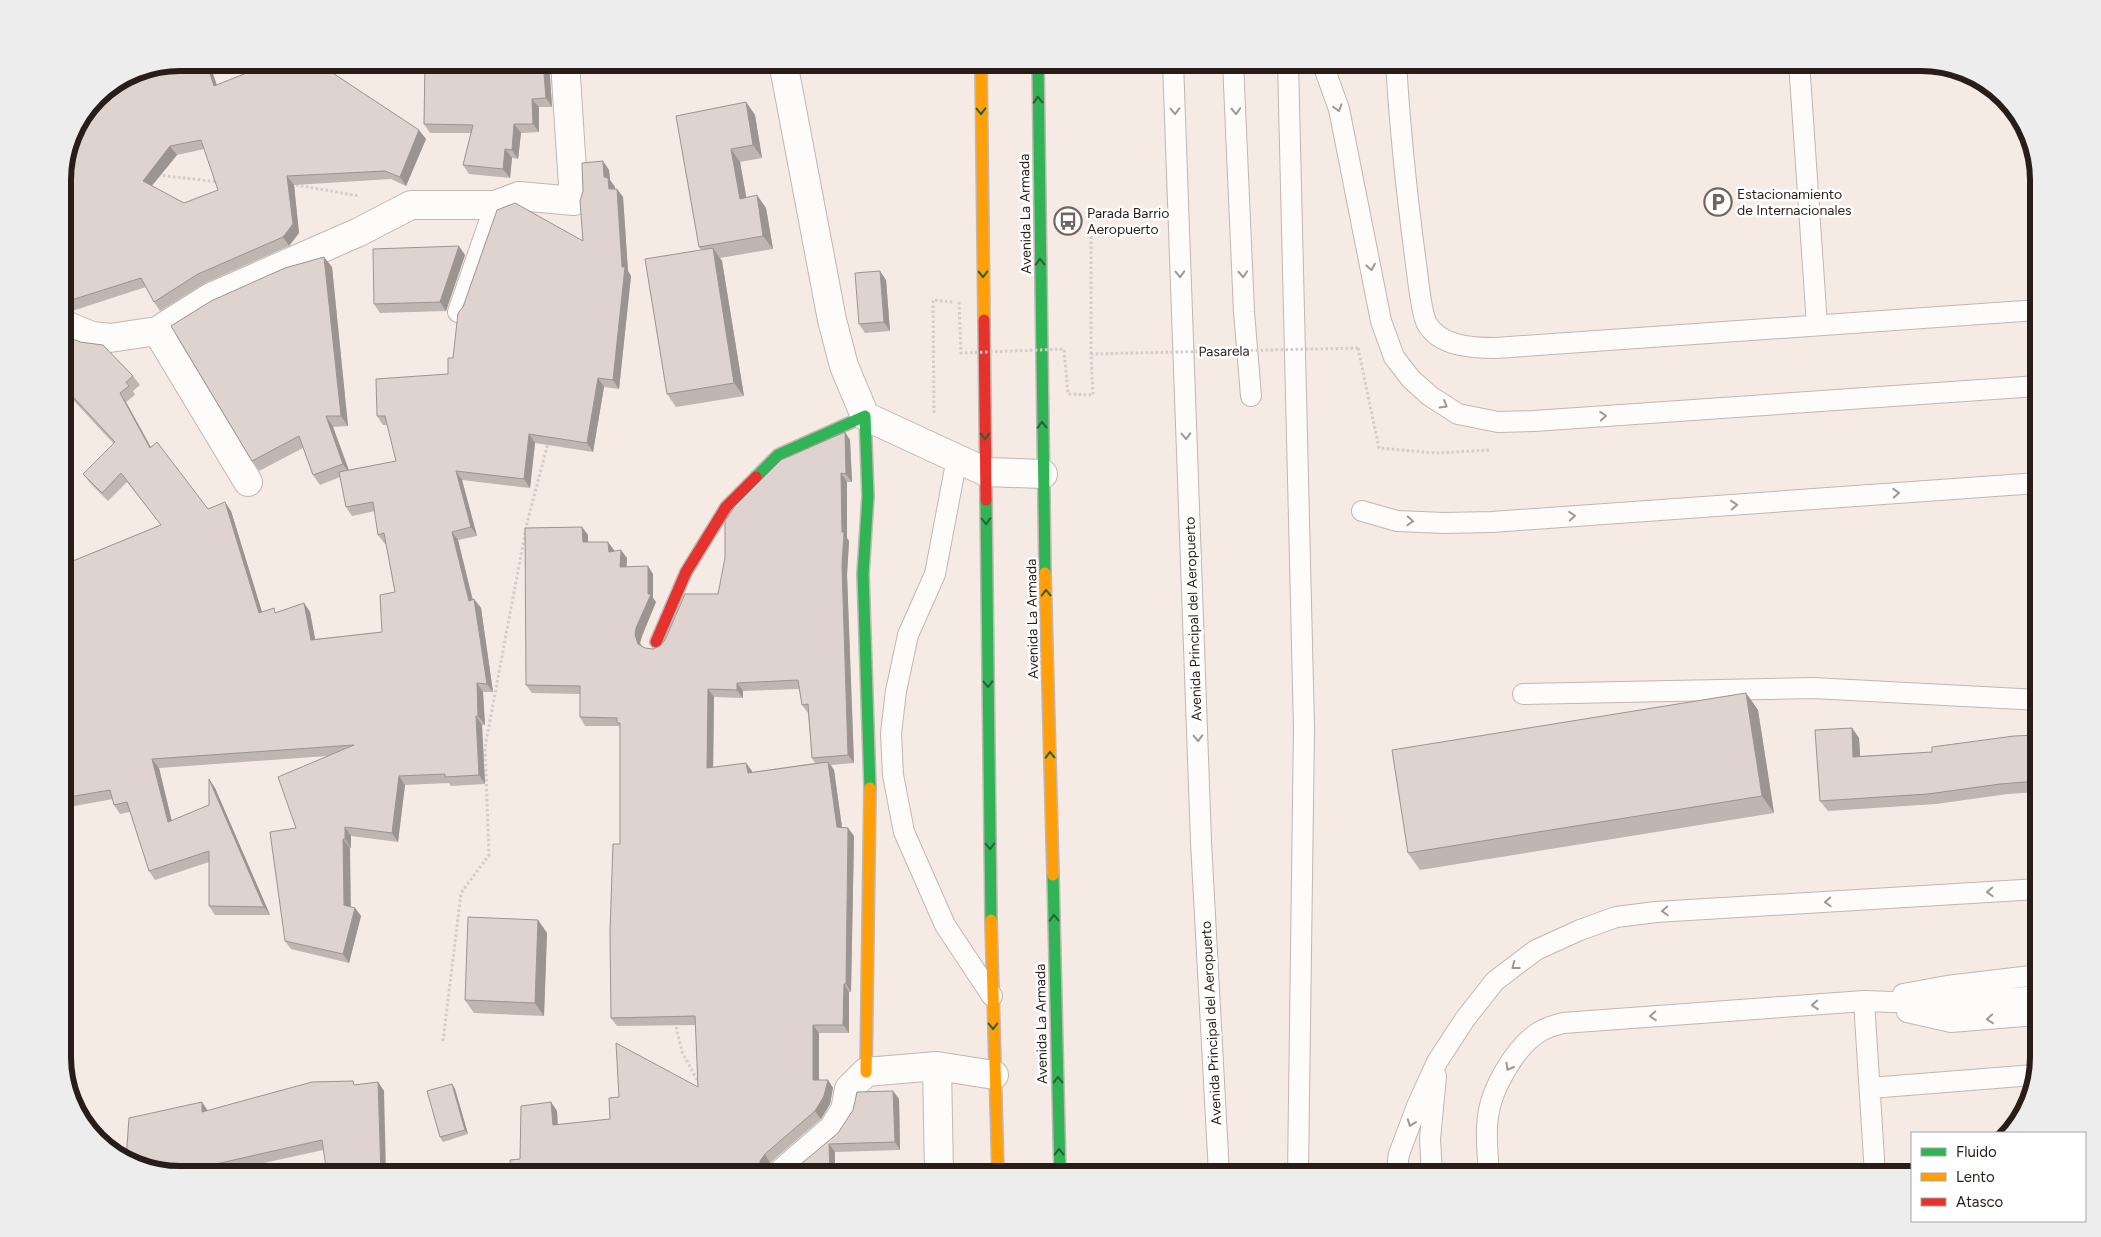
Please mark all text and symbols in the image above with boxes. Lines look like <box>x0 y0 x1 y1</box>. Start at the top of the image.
one-way arrow <box>1033 96 1044 104</box>
one-way arrow <box>1332 104 1342 112</box>
one-way arrow <box>1169 107 1180 115</box>
one-way arrow <box>1230 107 1241 115</box>
one-way arrow <box>976 108 986 115</box>
street label: Avenida La Armada <box>1016 154 1035 274</box>
place label: Estacionamiento de Internacionales <box>1737 186 1852 219</box>
parking icon: Estacionamiento de Internacionales <box>1703 187 1733 217</box>
place label: Parada Barrio Aeropuerto <box>1087 205 1169 238</box>
bus stop icon: Parada Barrio Aeropuerto <box>1053 206 1083 236</box>
one-way arrow <box>1035 258 1046 266</box>
one-way arrow <box>1365 263 1375 272</box>
one-way arrow <box>978 270 988 278</box>
one-way arrow <box>1175 270 1186 278</box>
one-way arrow <box>1237 270 1248 278</box>
street label: Pasarela <box>1198 343 1250 360</box>
one-way arrow <box>1438 399 1447 408</box>
one-way arrow <box>1599 410 1607 421</box>
one-way arrow <box>1037 421 1048 429</box>
one-way arrow <box>980 432 990 440</box>
one-way arrow <box>1181 432 1192 440</box>
one-way arrow <box>1892 488 1900 499</box>
one-way arrow <box>1730 499 1738 510</box>
one-way arrow <box>1568 511 1576 522</box>
street label: Avenida Principal del Aeropuerto <box>1181 516 1206 722</box>
one-way arrow <box>1406 516 1414 527</box>
one-way arrow <box>981 518 991 525</box>
street label: Avenida La Armada <box>1023 559 1042 679</box>
one-way arrow <box>1041 589 1051 596</box>
one-way arrow <box>983 680 993 688</box>
one-way arrow <box>1192 735 1203 743</box>
one-way arrow <box>1045 751 1055 759</box>
one-way arrow <box>985 842 995 850</box>
one-way arrow <box>1986 887 1994 898</box>
one-way arrow <box>1823 896 1831 907</box>
one-way arrow <box>1661 906 1669 917</box>
one-way arrow <box>1049 914 1059 922</box>
street label: Avenida Principal del Aeropuerto <box>1198 920 1225 1126</box>
one-way arrow <box>1512 960 1521 968</box>
street label: Avenida La Armada <box>1032 964 1051 1084</box>
one-way arrow <box>1811 999 1819 1010</box>
one-way arrow <box>1649 1011 1657 1022</box>
one-way arrow <box>1986 1013 1994 1024</box>
one-way arrow <box>987 1022 998 1030</box>
one-way arrow <box>1505 1061 1515 1070</box>
one-way arrow <box>1052 1076 1063 1084</box>
one-way arrow <box>1406 1118 1416 1126</box>
legend <box>1911 1132 2086 1222</box>
text: Fluido <box>1956 1143 1997 1161</box>
one-way arrow <box>1054 1148 1064 1156</box>
text: Lento <box>1956 1168 1995 1186</box>
text: Atasco <box>1956 1193 2004 1211</box>

